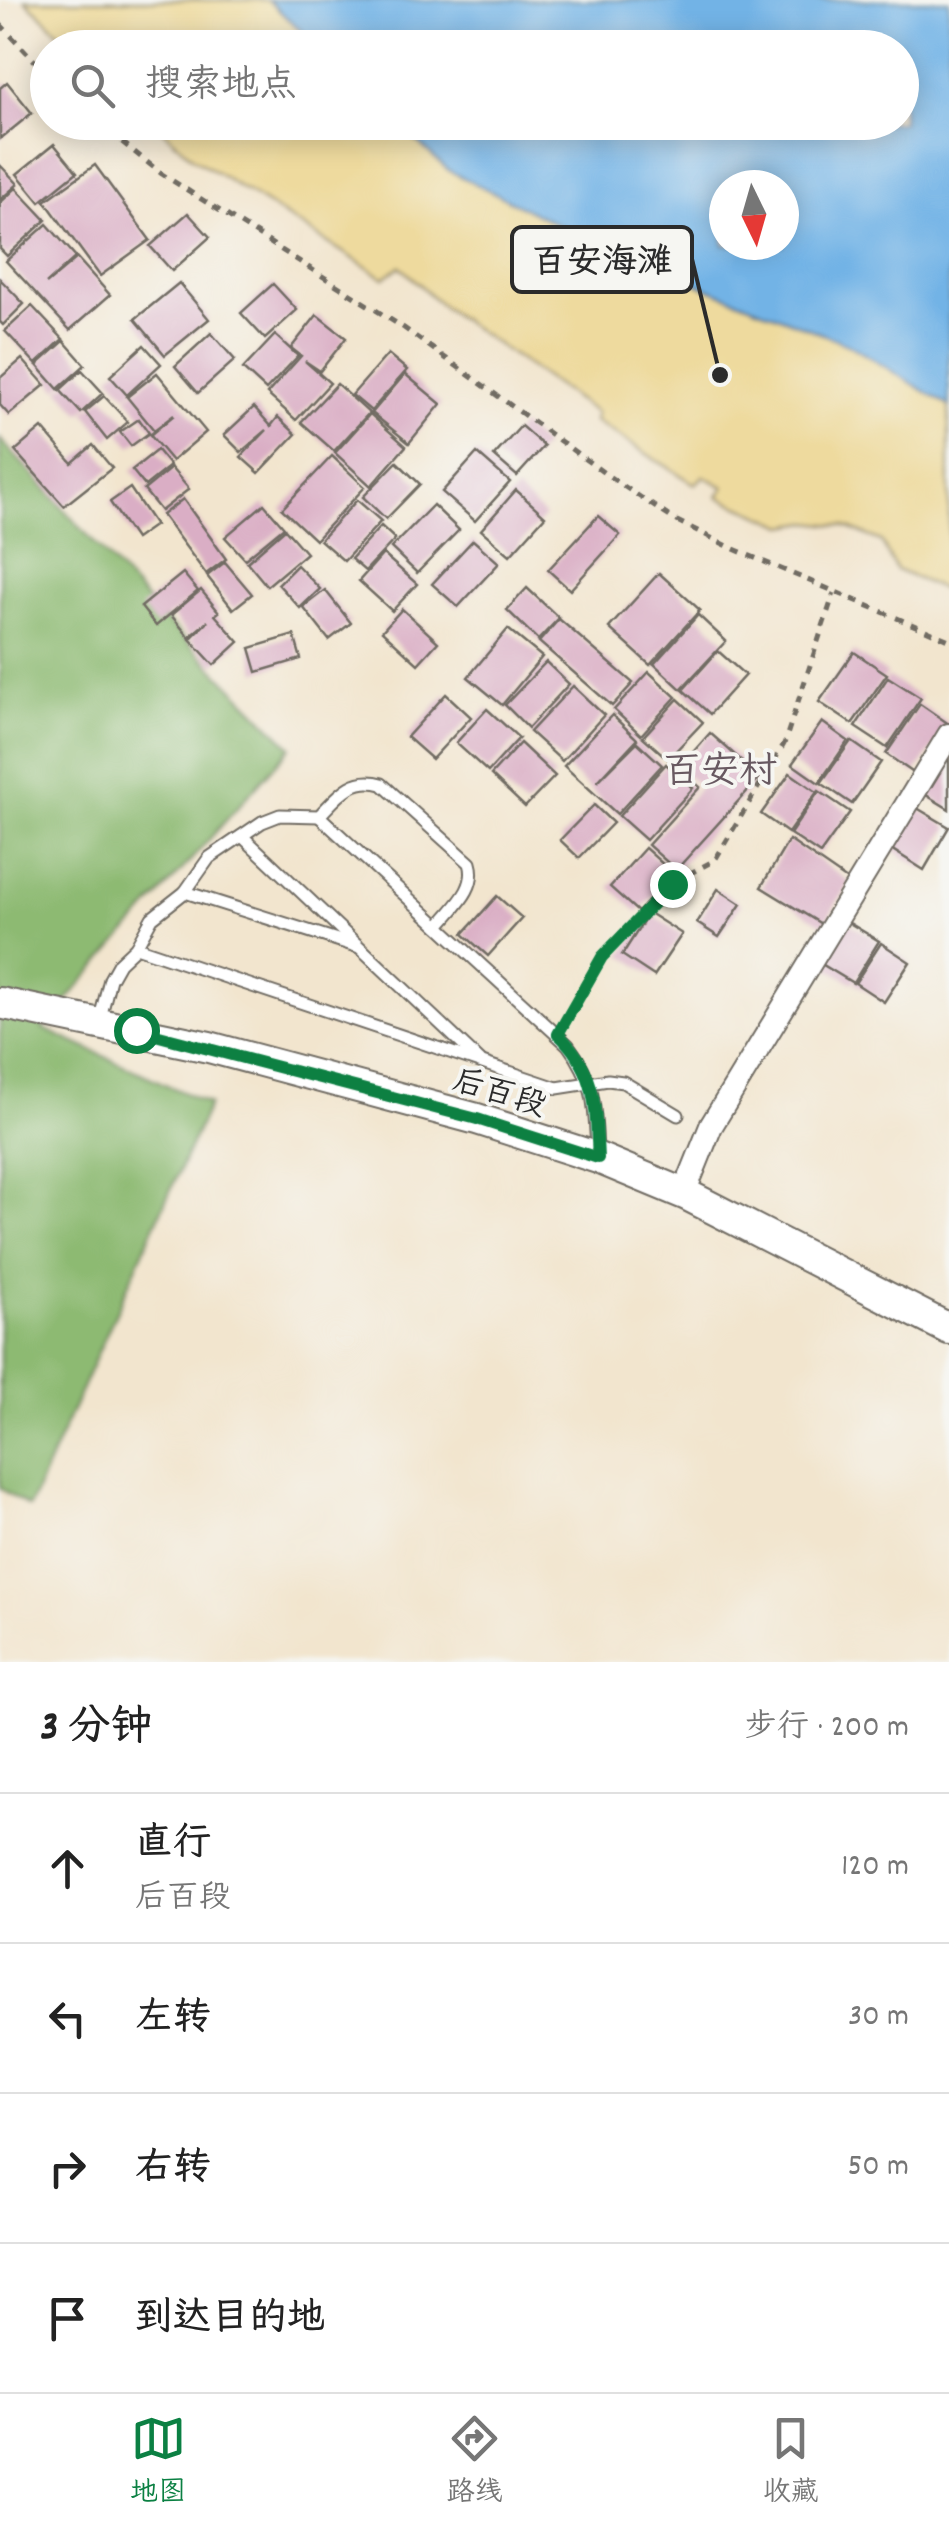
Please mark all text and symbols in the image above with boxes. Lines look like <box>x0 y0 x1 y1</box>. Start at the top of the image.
search box <box>30 30 919 140</box>
icon: search <box>65 58 120 113</box>
text: 搜索地点 <box>145 60 297 115</box>
north arrow <box>709 170 799 260</box>
callout: 百安海滩 <box>512 227 692 292</box>
text: 百安海滩 <box>532 240 672 290</box>
district label: 百安村 <box>663 747 777 802</box>
route end <box>650 862 696 908</box>
route start <box>114 1008 160 1054</box>
street label: 后百段 <box>446 1060 551 1132</box>
text: 3 分钟 <box>40 1700 152 1760</box>
text: 步行 · 200 m <box>745 1706 909 1752</box>
text: 直行 <box>135 1818 211 1873</box>
icon: ahead <box>40 1841 95 1896</box>
text: 120 m <box>841 1845 909 1891</box>
text: 后百段 <box>135 1877 231 1923</box>
icon: left <box>40 1991 95 2046</box>
text: 左转 <box>135 1993 211 2048</box>
text: 30 m <box>848 1995 909 2041</box>
icon: right <box>40 2141 95 2196</box>
text: 右转 <box>135 2143 211 2198</box>
text: 50 m <box>847 2145 909 2191</box>
icon: arrive <box>40 2291 95 2346</box>
text: 到达目的地 <box>135 2293 325 2348</box>
tab: 地图 <box>130 2411 186 2515</box>
tab: 路线 <box>446 2411 503 2515</box>
tab: 收藏 <box>763 2411 819 2515</box>

